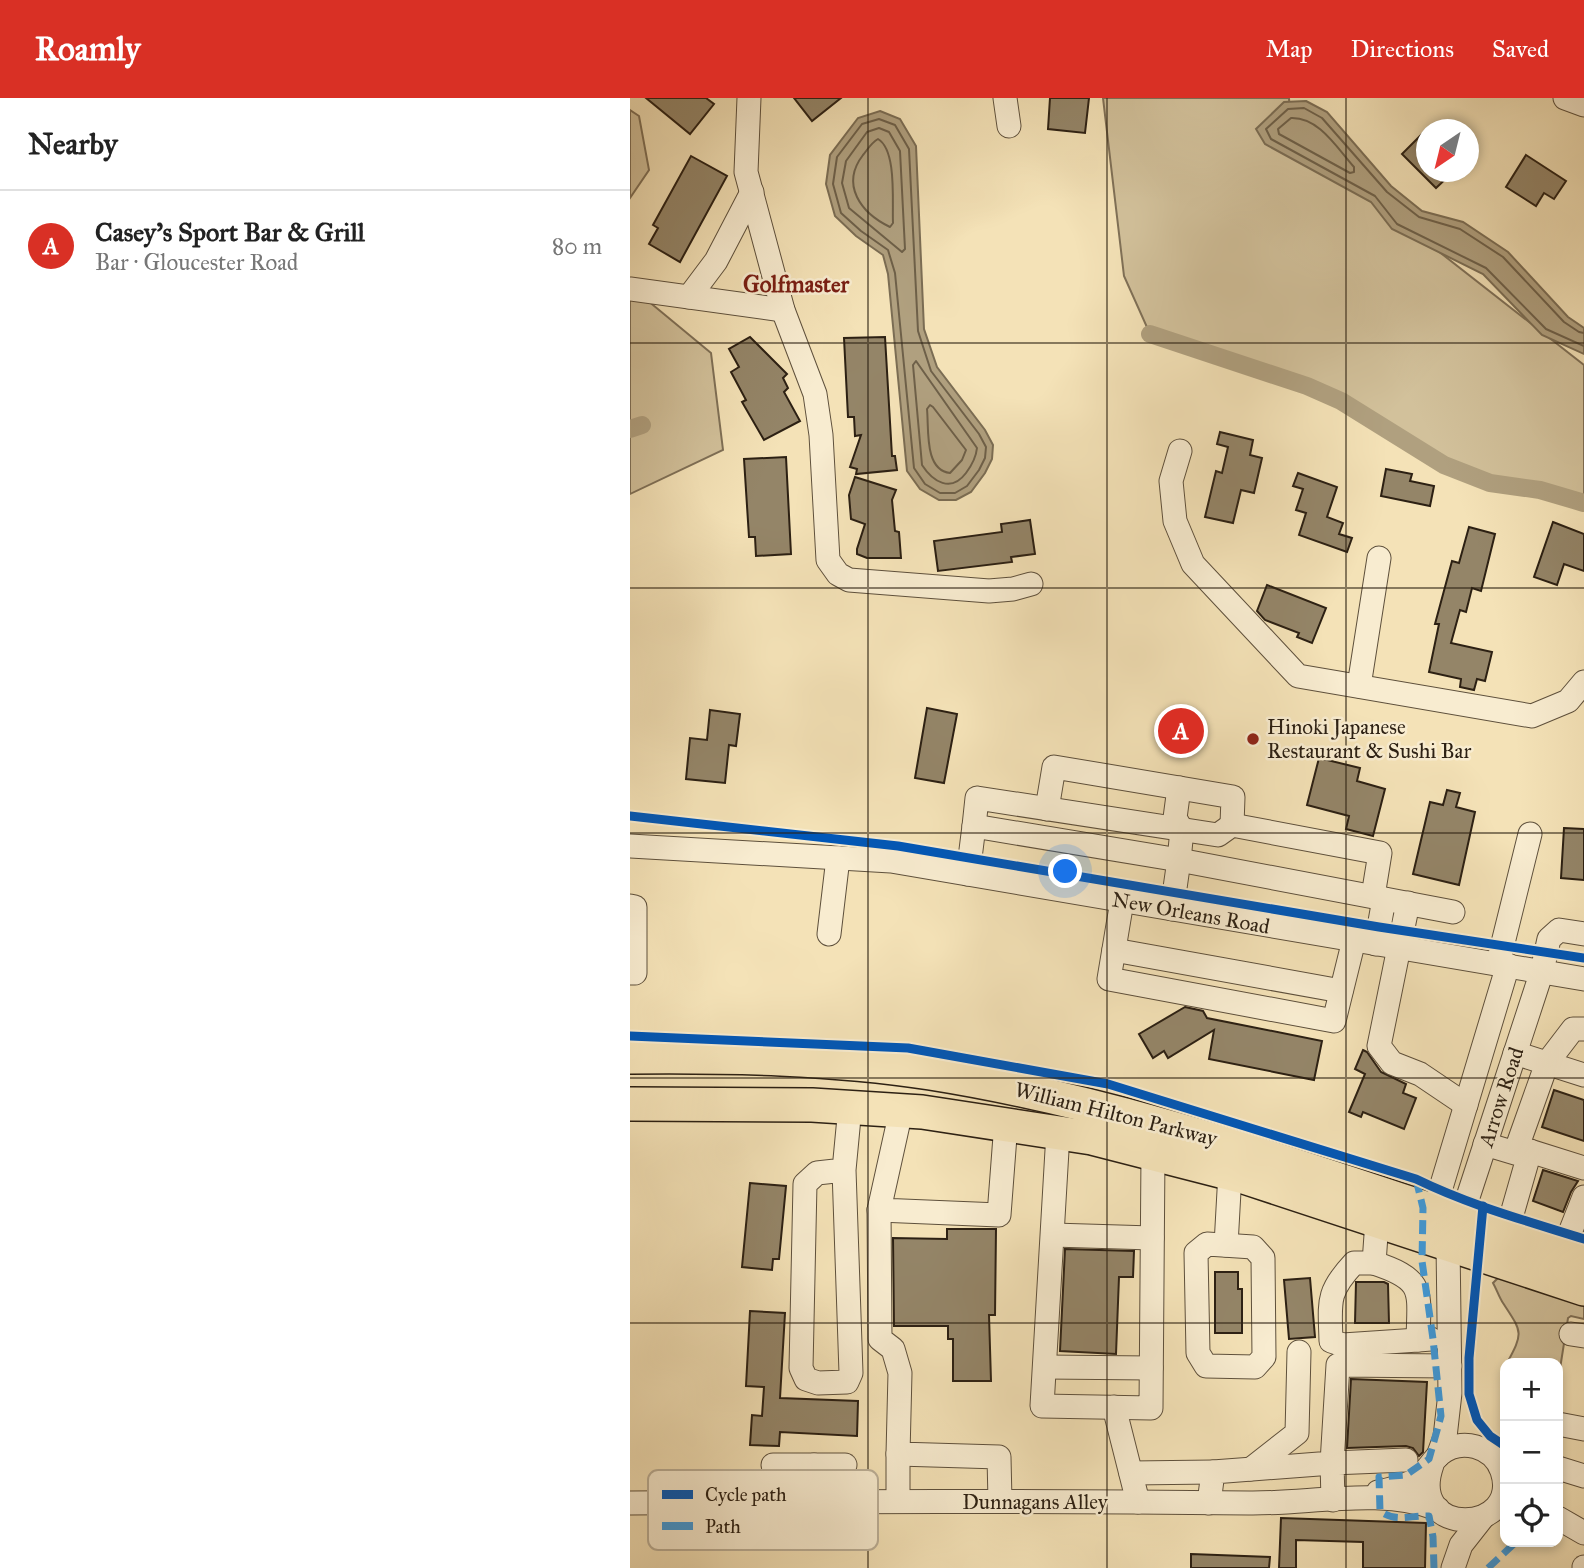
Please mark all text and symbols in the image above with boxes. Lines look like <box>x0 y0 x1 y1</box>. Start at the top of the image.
text: Roamly <box>35 29 140 69</box>
text: Map <box>1266 34 1313 64</box>
text: Directions <box>1351 34 1454 64</box>
text: Saved <box>1492 34 1549 64</box>
north arrow <box>1416 119 1479 182</box>
text: Nearby <box>28 126 118 162</box>
text: Casey's Sport Bar & Grill <box>95 216 365 248</box>
text: A <box>43 232 59 260</box>
text: 80 m <box>552 232 602 260</box>
text: Bar · Gloucester Road <box>95 248 298 276</box>
district label: Golfmaster <box>743 270 849 298</box>
pin: A <box>1158 705 1204 757</box>
place label: Hinoki Japanese Restaurant & Sushi Bar <box>1267 714 1471 764</box>
marker: Hinoki Japanese Restaurant & Sushi Bar <box>1245 731 1261 747</box>
your location <box>1048 854 1082 888</box>
street label: New Orleans Road <box>1110 886 1272 940</box>
street label: Arrow Road <box>1472 1043 1529 1151</box>
street label: William Hilton Parkway <box>1012 1076 1221 1152</box>
map controls <box>1500 1358 1563 1547</box>
button: + <box>1500 1358 1563 1421</box>
button: − <box>1500 1421 1563 1484</box>
legend <box>648 1470 878 1550</box>
text: Cycle path <box>705 1483 787 1506</box>
button: locate <box>1500 1484 1563 1547</box>
street label: Dunnagans Alley <box>962 1489 1109 1515</box>
text: Path <box>705 1515 741 1538</box>

